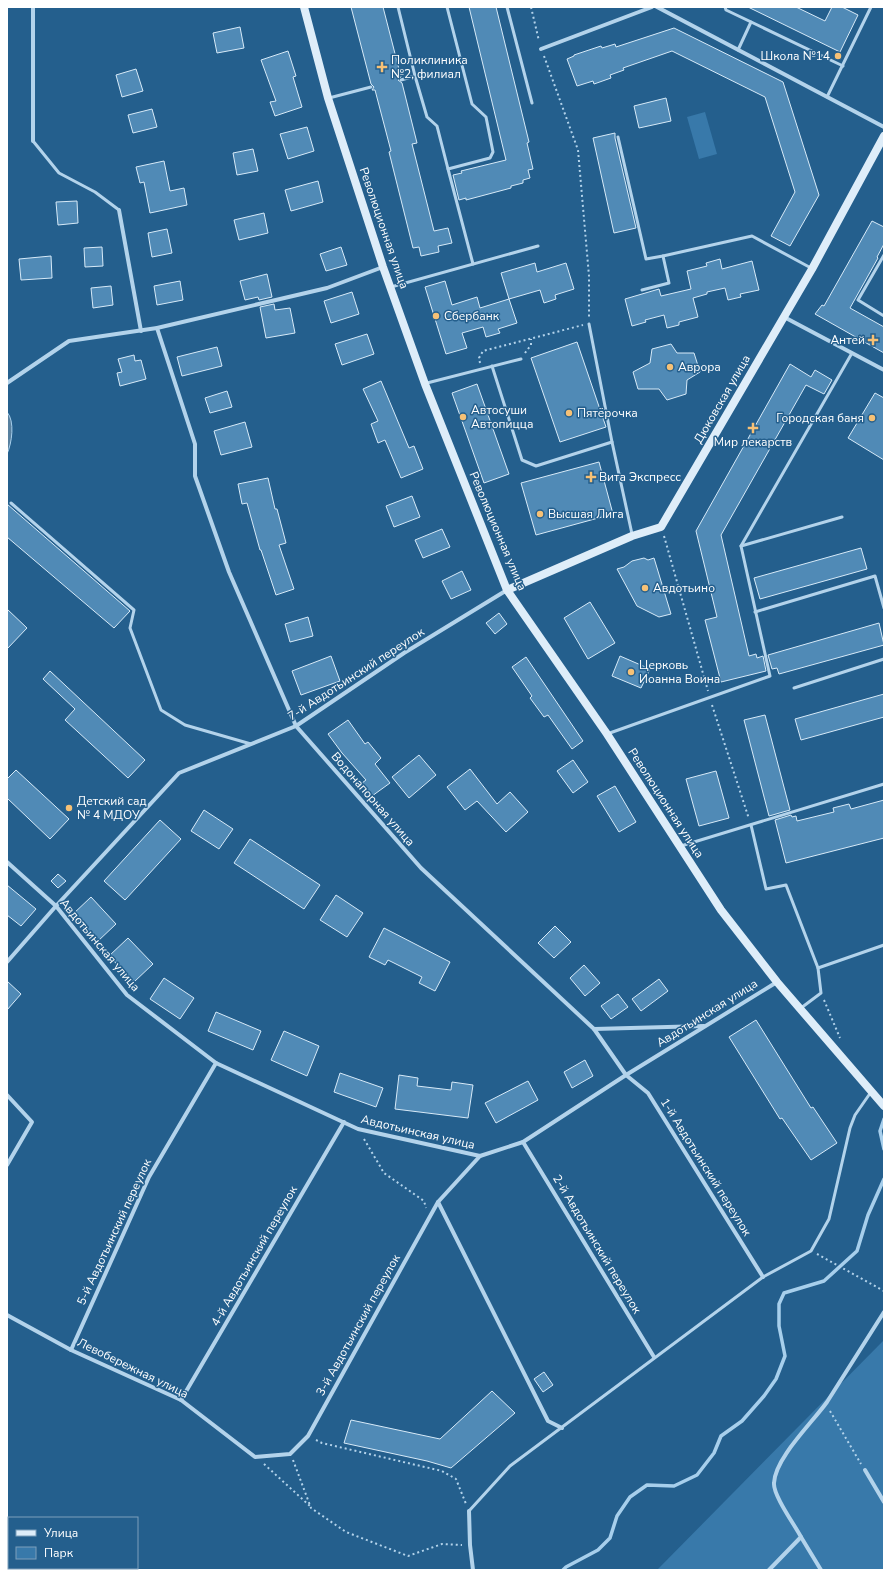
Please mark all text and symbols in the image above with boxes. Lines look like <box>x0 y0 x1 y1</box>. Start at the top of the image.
place label: Школа №14 <box>761 48 830 64</box>
marker: Школа №14 <box>833 51 843 61</box>
place label: Поликлиника №2, филиал <box>391 52 468 82</box>
marker: Поликлиника №2, филиал <box>376 61 388 73</box>
street label: Революционная улица <box>356 165 412 291</box>
place label: Сбербанк <box>444 308 500 324</box>
marker: Сбербанк <box>431 311 441 321</box>
place label: Антей <box>830 332 865 348</box>
marker: Антей <box>868 335 878 345</box>
street label: Дюковская улица <box>690 352 754 446</box>
place label: Аврора <box>678 359 721 375</box>
marker: Аврора <box>665 362 675 372</box>
place label: Автосуши Автопицца <box>471 402 533 432</box>
place label: Пятёрочка <box>577 405 638 421</box>
marker: Пятёрочка <box>564 408 574 418</box>
place label: Городская баня <box>776 410 864 426</box>
marker: Автосуши Автопицца <box>458 412 468 422</box>
marker: Городская баня <box>867 413 877 423</box>
marker: Мир лекарств <box>748 423 758 433</box>
place label: Мир лекарств <box>714 434 793 450</box>
street label: Революционная улица <box>466 469 530 593</box>
place label: Вита Экспресс <box>599 469 681 485</box>
marker: Вита Экспресс <box>586 472 596 482</box>
place label: Высшая Лига <box>548 506 624 522</box>
marker: Высшая Лига <box>535 509 545 519</box>
place label: Авдотьино <box>653 580 715 596</box>
marker: Авдотьино <box>640 583 650 593</box>
street label: 7-й Авдотьинский переулок <box>285 623 428 724</box>
place label: Церковь Иоанна Воина <box>639 657 720 687</box>
marker: Церковь Иоанна Воина <box>626 667 636 677</box>
street label: Революционная улица <box>624 745 708 861</box>
street label: Водонапорная улица <box>328 749 418 849</box>
place label: Детский сад № 4 МДОУ <box>77 793 146 823</box>
marker: Детский сад № 4 МДОУ <box>64 803 74 813</box>
street label: Авдотьинская улица <box>56 895 144 995</box>
street label: Авдотьинская улица <box>653 975 761 1051</box>
street label: 1-й Авдотьинский переулок <box>657 1095 755 1239</box>
street label: Авдотьинская улица <box>359 1111 477 1153</box>
street label: 5-й Авдотьинский переулок <box>73 1156 155 1308</box>
street label: 2-й Авдотьинский переулок <box>549 1171 645 1317</box>
street label: 4-й Авдотьинский переулок <box>207 1182 301 1329</box>
street label: 3-й Авдотьинский переулок <box>312 1251 404 1399</box>
street label: Левобережная улица <box>75 1334 191 1402</box>
legend <box>8 1517 138 1569</box>
text: Улица <box>43 1525 78 1541</box>
text: Парк <box>44 1545 74 1561</box>

